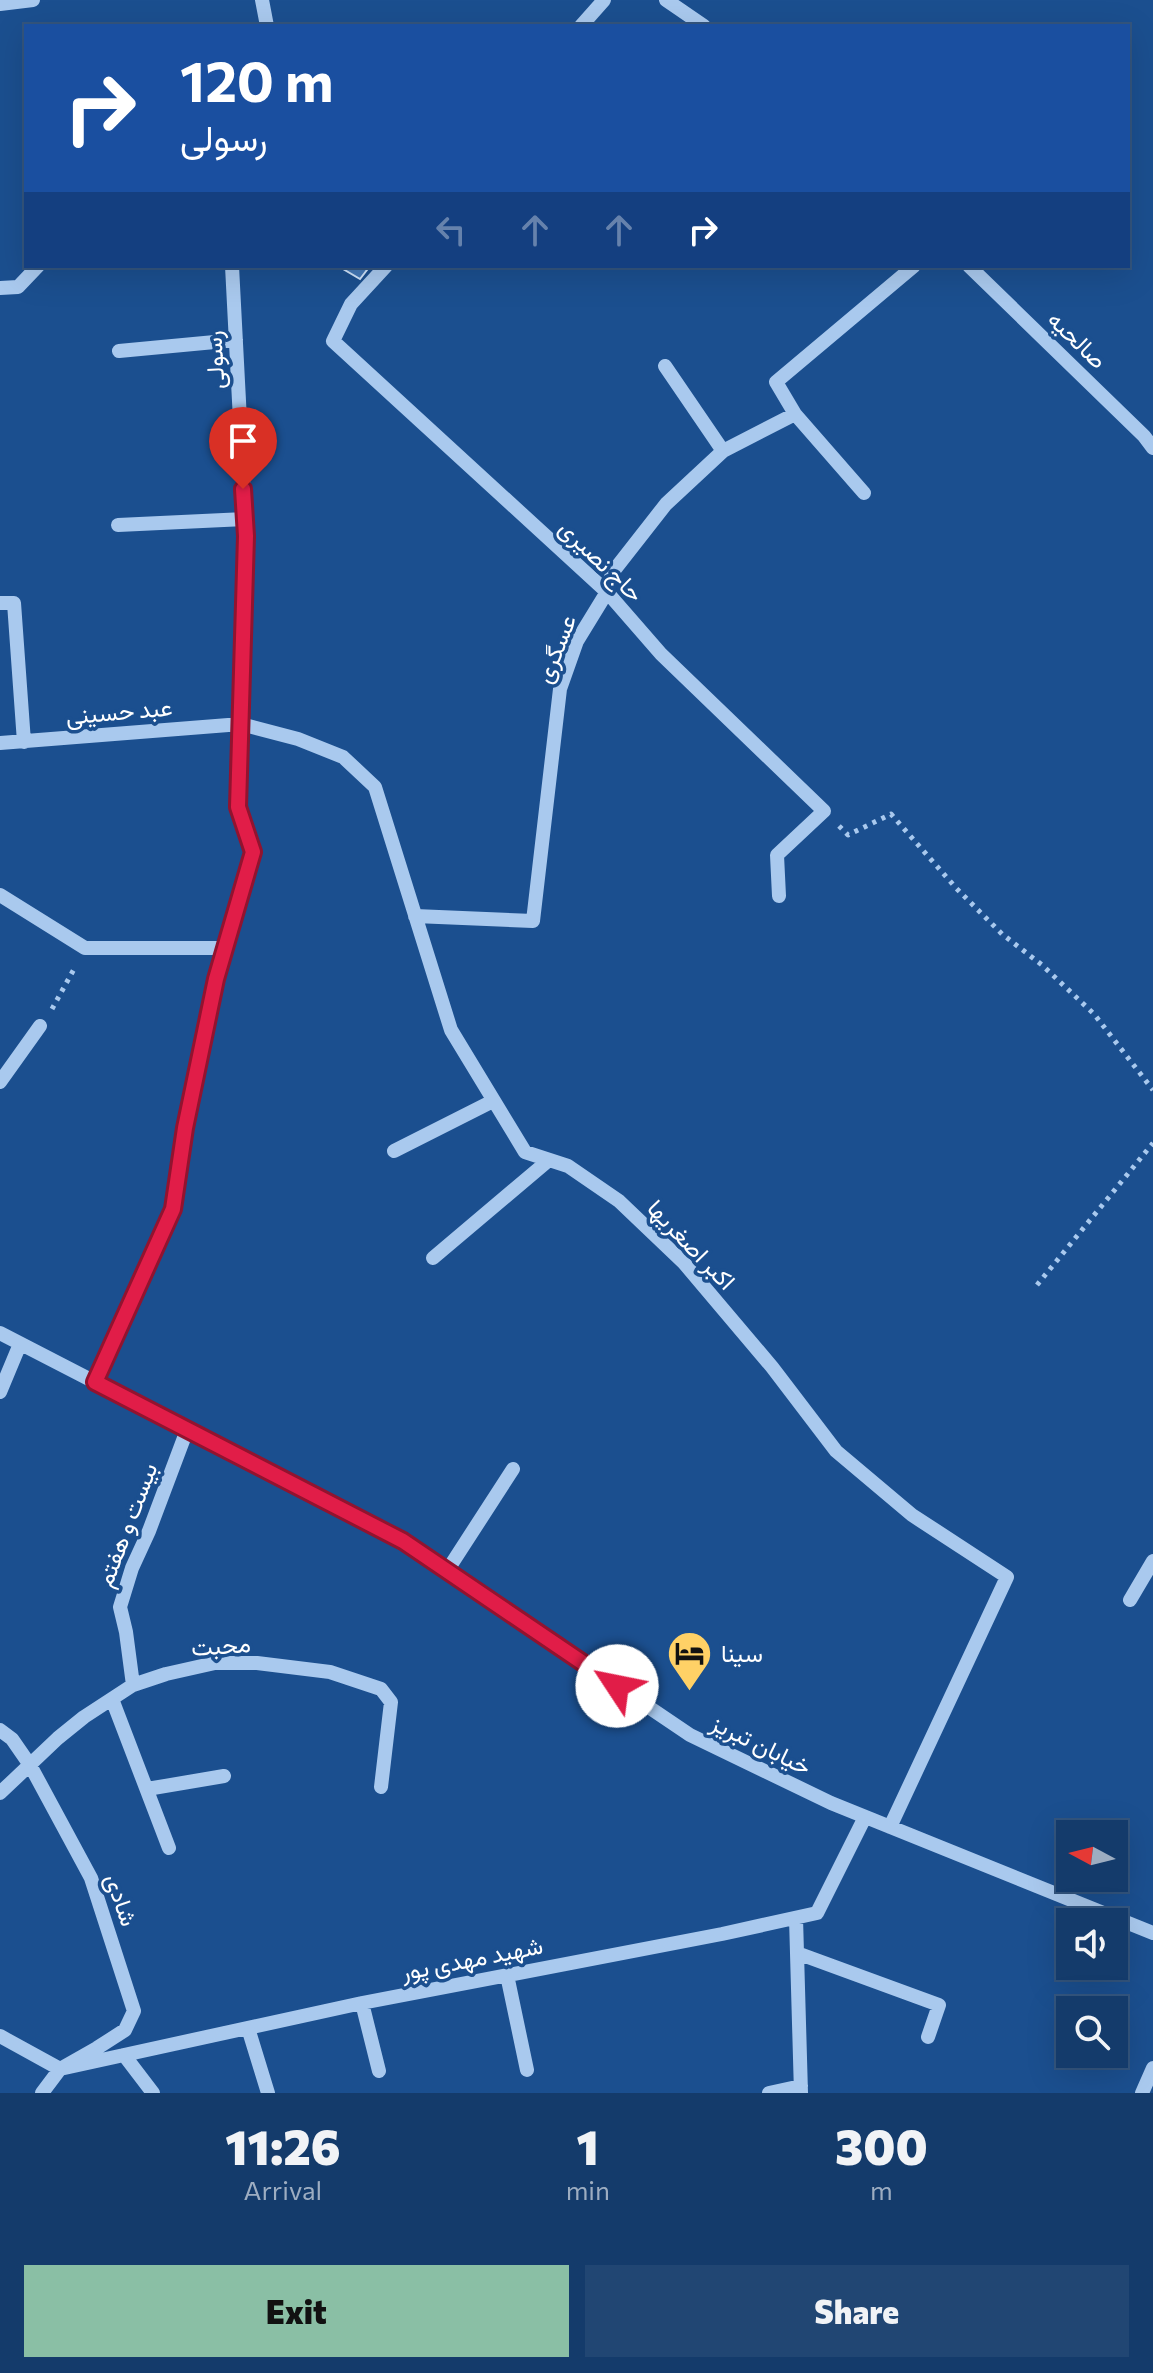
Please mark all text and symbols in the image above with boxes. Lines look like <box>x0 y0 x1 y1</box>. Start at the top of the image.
text: 120 m <box>180 45 334 114</box>
icon: right <box>48 56 152 160</box>
text: رسولی <box>180 114 268 158</box>
icon: left <box>429 208 473 252</box>
icon: ahead <box>513 208 557 252</box>
icon: ahead <box>597 208 641 252</box>
icon: right <box>681 208 725 252</box>
street label: صالحیه <box>1042 304 1114 375</box>
street label: رسولی <box>197 330 232 390</box>
pin <box>209 407 277 489</box>
icon: arrive <box>221 419 265 463</box>
street label: حاج نصیری <box>552 513 650 609</box>
street label: عسگری <box>528 610 583 688</box>
street label: عبد حسینی <box>64 691 173 731</box>
street label: اکبر اصغریها <box>641 1193 742 1296</box>
street label: بیست و هفتم <box>89 1458 165 1592</box>
street label: محبت <box>190 1628 252 1662</box>
hotel icon: سینا <box>666 1630 714 1693</box>
place label: سینا <box>721 1638 763 1668</box>
position arrow <box>575 1644 659 1728</box>
street label: خیابان تبریز <box>705 1707 816 1782</box>
north arrow <box>1056 1820 1128 1892</box>
map controls <box>1056 1820 1128 2068</box>
street label: شادی <box>99 1869 145 1930</box>
button: sound <box>1056 1908 1128 1980</box>
street label: شهید مهدی پور <box>397 1930 546 1989</box>
button: search <box>1056 1996 1128 2068</box>
text: 11:26 <box>225 2116 341 2175</box>
text: 1 <box>577 2116 599 2175</box>
text: 300 <box>835 2116 928 2175</box>
text: Arrival <box>244 2174 322 2205</box>
text: min <box>566 2174 610 2205</box>
text: m <box>870 2174 893 2205</box>
button: Exit <box>24 2265 569 2357</box>
button: Share <box>585 2265 1129 2357</box>

